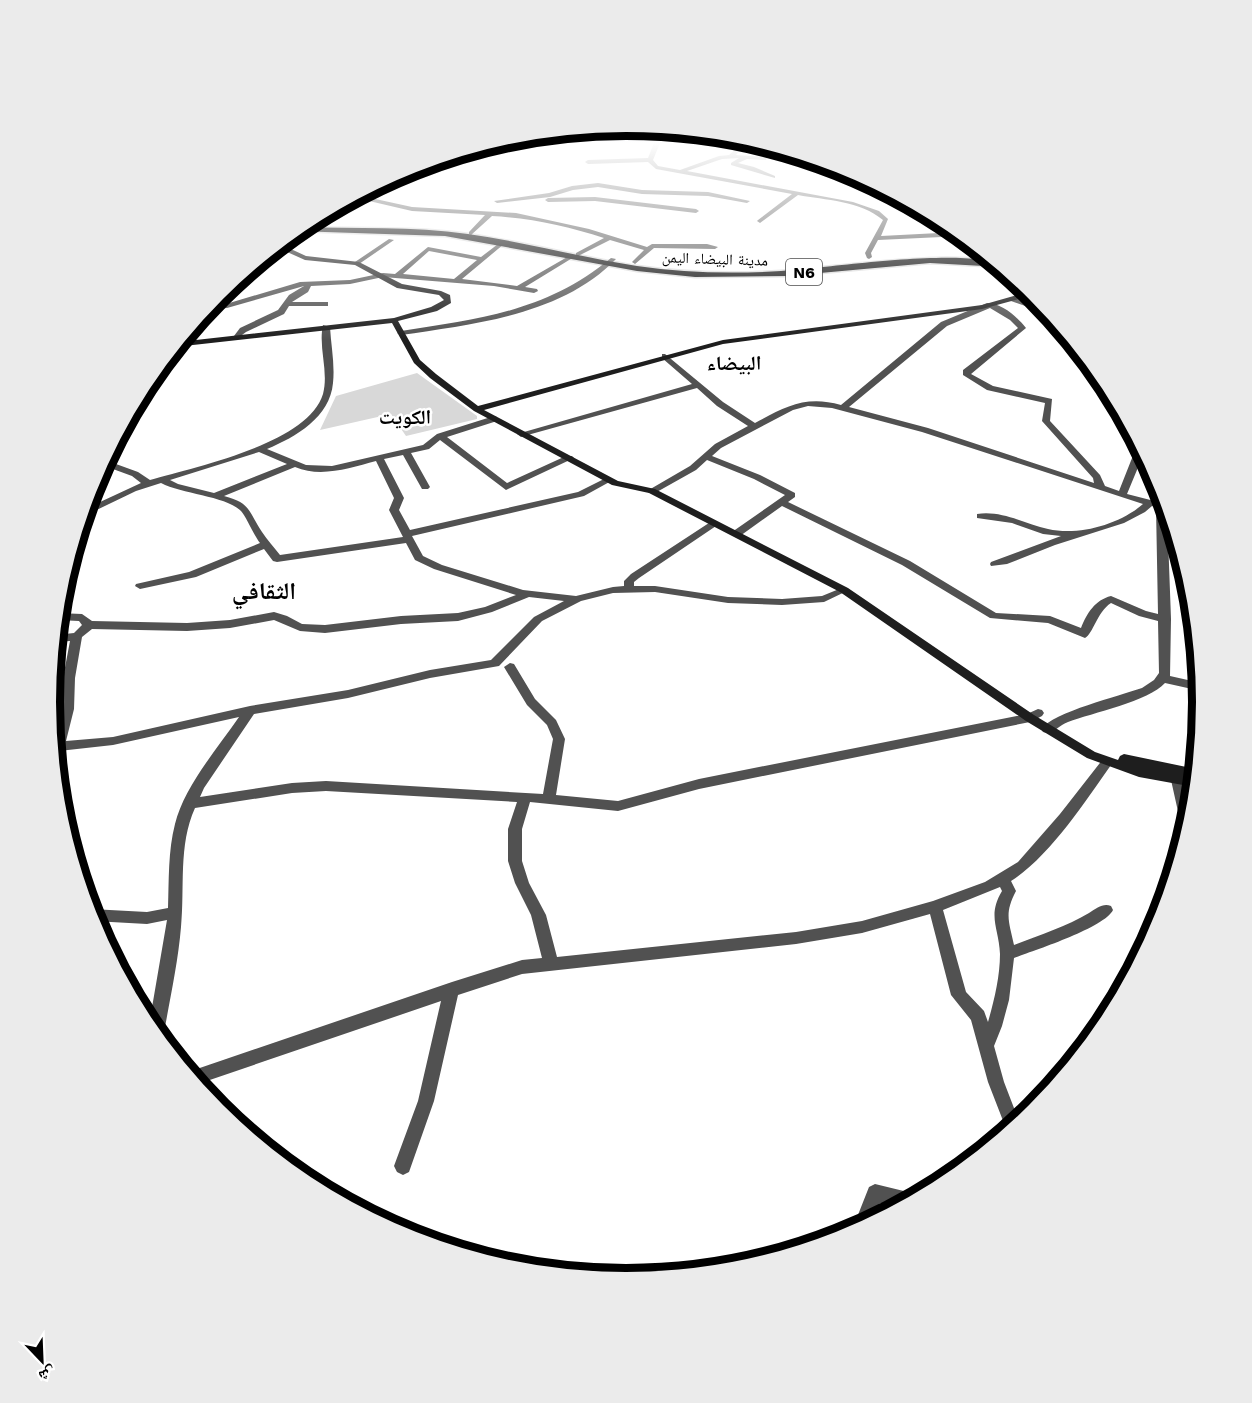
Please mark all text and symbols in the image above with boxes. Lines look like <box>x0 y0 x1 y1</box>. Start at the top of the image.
street label: مدينة البيضاء اليمن <box>662 248 769 271</box>
road number: N6 <box>786 259 822 285</box>
district label: البيضاء <box>707 351 761 375</box>
district label: الكويت <box>379 405 431 429</box>
district label: الثقافي <box>232 577 296 610</box>
north arrow <box>12 1331 72 1391</box>
text: ش <box>36 1362 59 1386</box>

